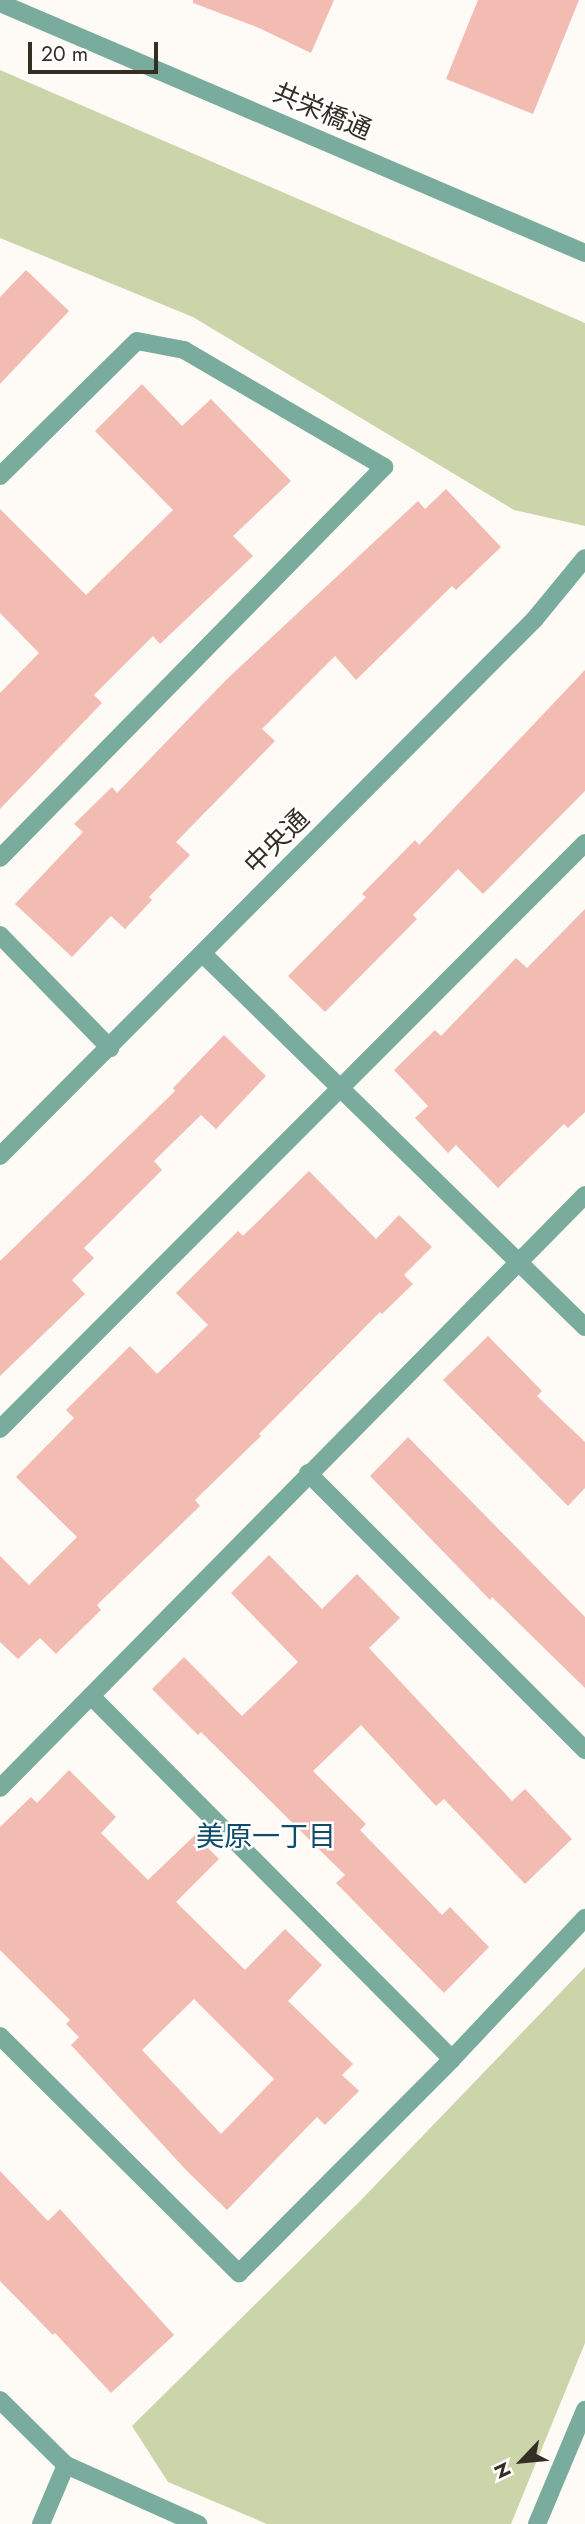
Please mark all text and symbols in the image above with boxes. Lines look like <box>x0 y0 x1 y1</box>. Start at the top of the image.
scale bar <box>32 28 161 72</box>
text: 20 m <box>41 39 88 69</box>
street label: 共栄橋通 <box>268 77 376 147</box>
street label: 中央通 <box>238 803 316 881</box>
district label: 美原一丁目 <box>196 1820 336 1854</box>
north arrow <box>487 2426 557 2496</box>
text: N <box>487 2458 518 2483</box>

